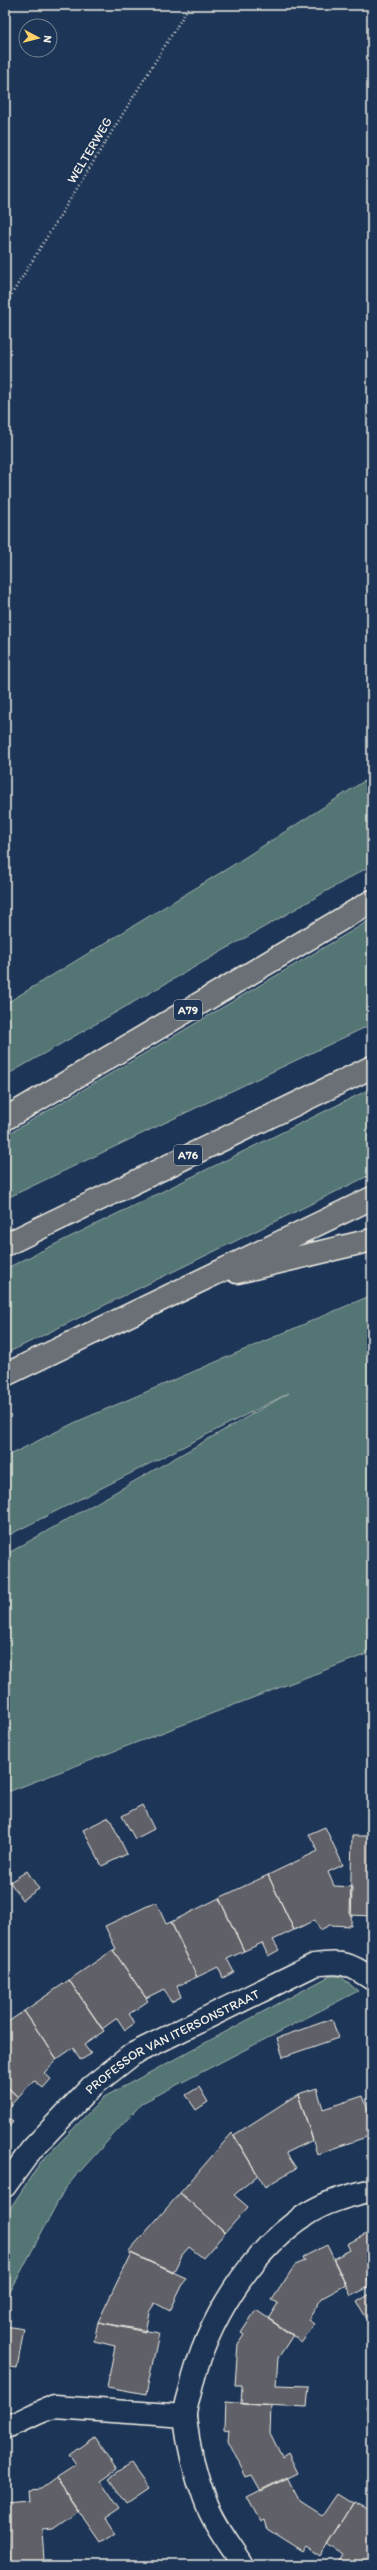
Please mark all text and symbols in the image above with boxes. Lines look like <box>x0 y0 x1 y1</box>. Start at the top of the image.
north arrow <box>18 18 58 58</box>
text: N <box>41 35 54 44</box>
street label: WELTERWEG <box>64 114 115 186</box>
road number: A79 <box>174 1000 202 1020</box>
road number: A76 <box>174 1145 202 1165</box>
street label: PROFESSOR VAN ITERSONSTRAAT <box>82 1986 263 2097</box>

